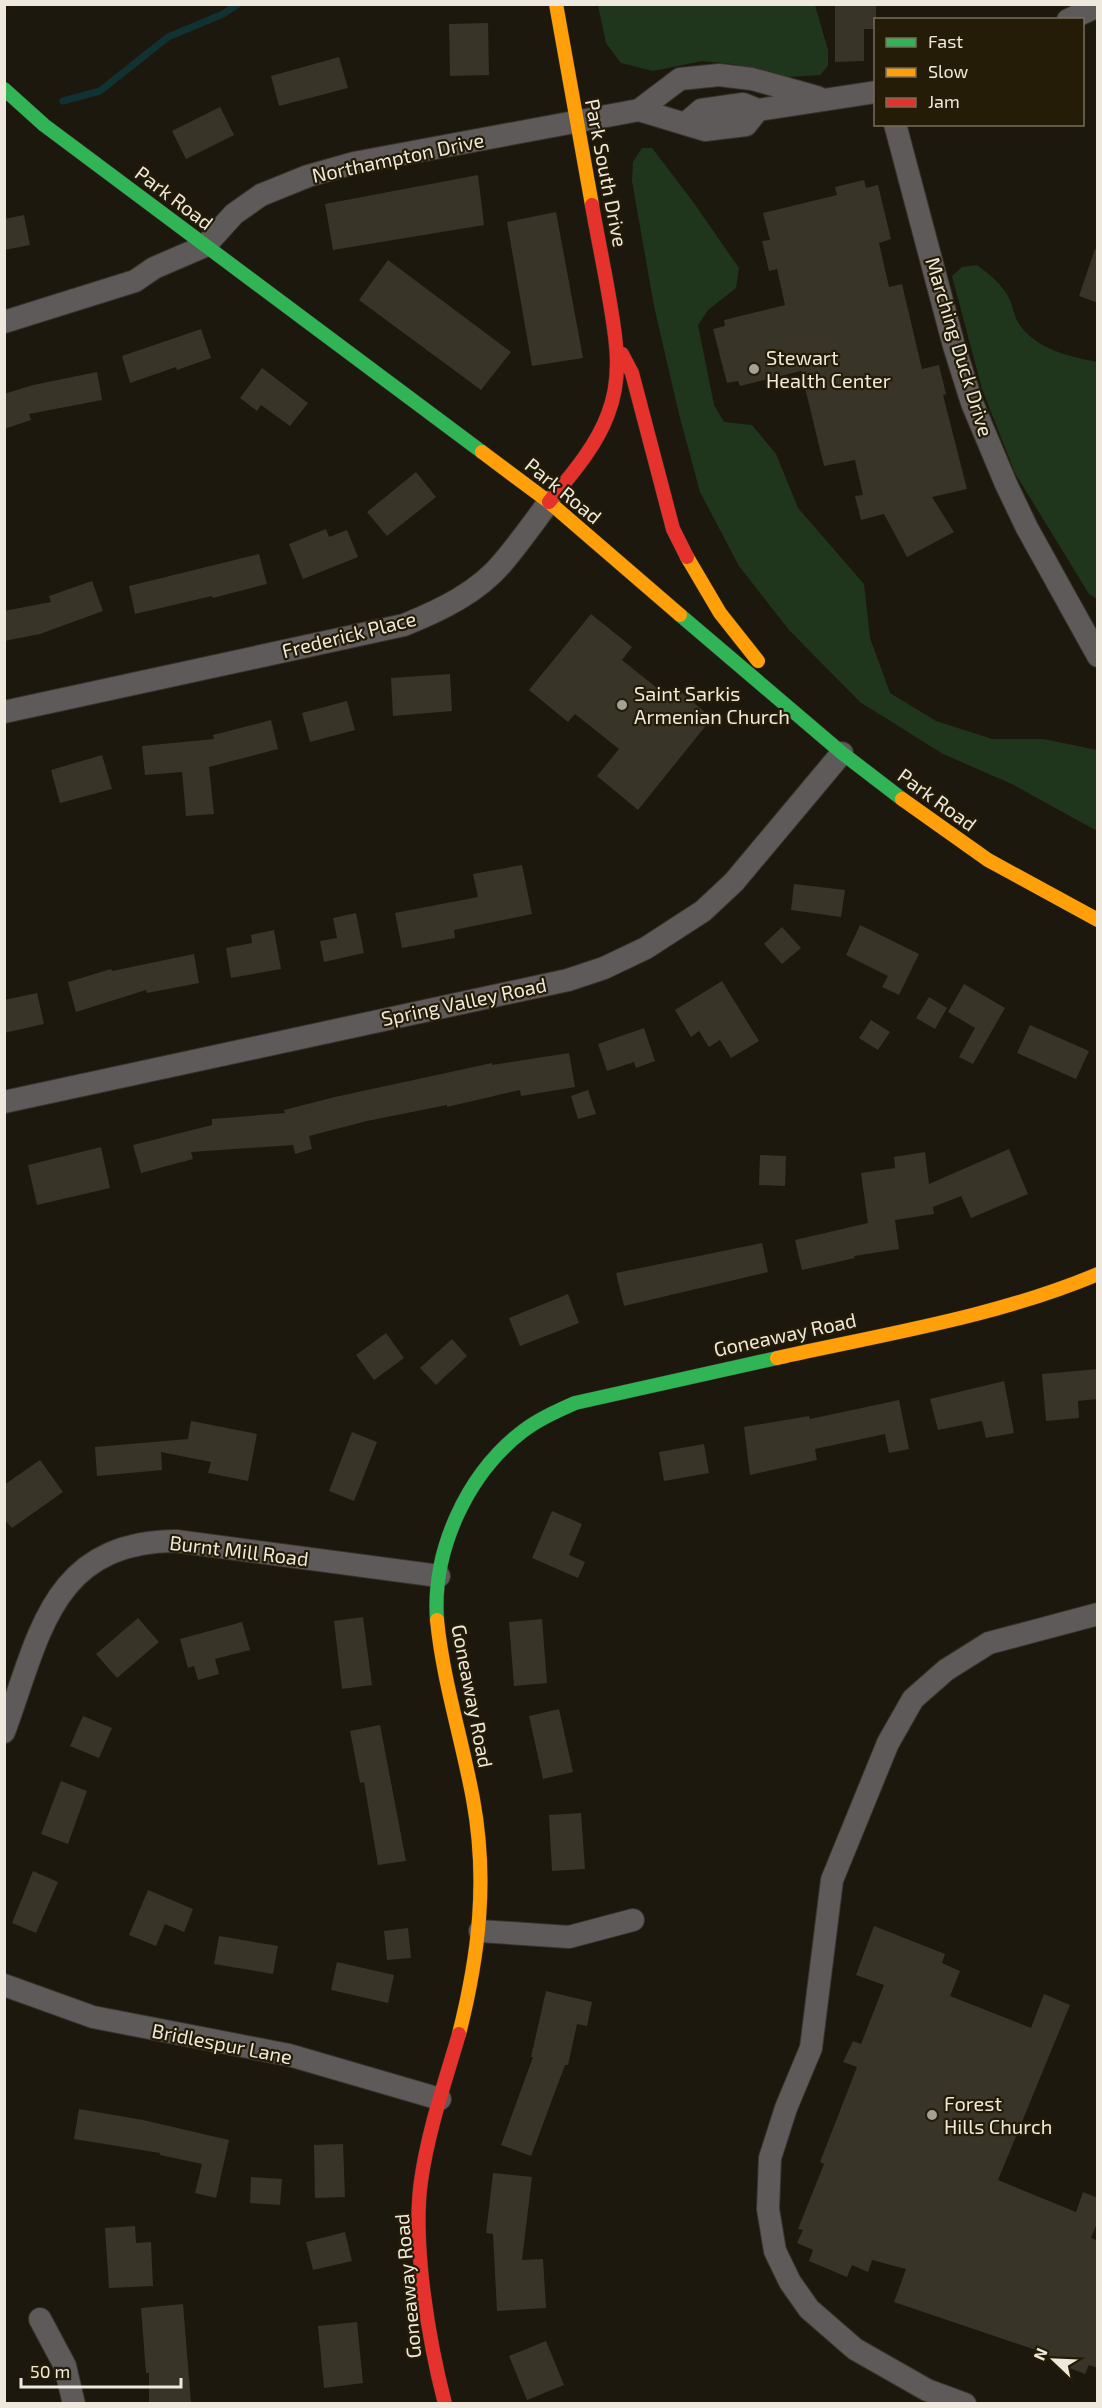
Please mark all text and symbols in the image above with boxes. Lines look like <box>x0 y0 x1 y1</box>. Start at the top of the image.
legend <box>874 18 1084 126</box>
text: Fast <box>928 30 963 52</box>
text: Slow <box>928 60 969 82</box>
text: Jam <box>928 90 960 112</box>
street label: Park South Drive <box>581 97 633 249</box>
street label: Northampton Drive <box>310 127 486 187</box>
street label: Park Road <box>131 160 218 234</box>
street label: Marching Duck Drive <box>921 254 999 439</box>
place label: Stewart Health Center <box>766 345 891 392</box>
marker: Stewart Health Center <box>747 362 761 376</box>
street label: Park Road <box>521 452 607 528</box>
street label: Frederick Place <box>279 606 418 662</box>
place label: Saint Sarkis Armenian Church <box>634 681 790 728</box>
marker: Saint Sarkis Armenian Church <box>615 698 629 712</box>
street label: Park Road <box>894 763 982 836</box>
street label: Spring Valley Road <box>379 972 549 1030</box>
street label: Goneaway Road <box>711 1307 858 1361</box>
street label: Burnt Mill Road <box>168 1530 310 1570</box>
street label: Goneaway Road <box>447 1622 499 1769</box>
street label: Bridlespur Lane <box>150 2018 294 2068</box>
place label: Forest Hills Church <box>944 2091 1052 2138</box>
marker: Forest Hills Church <box>925 2108 939 2122</box>
street label: Goneaway Road <box>389 2213 425 2360</box>
north arrow <box>1024 2330 1084 2390</box>
text: N <box>1029 2345 1051 2363</box>
scale bar <box>21 2351 182 2389</box>
text: 50 m <box>30 2360 70 2382</box>

